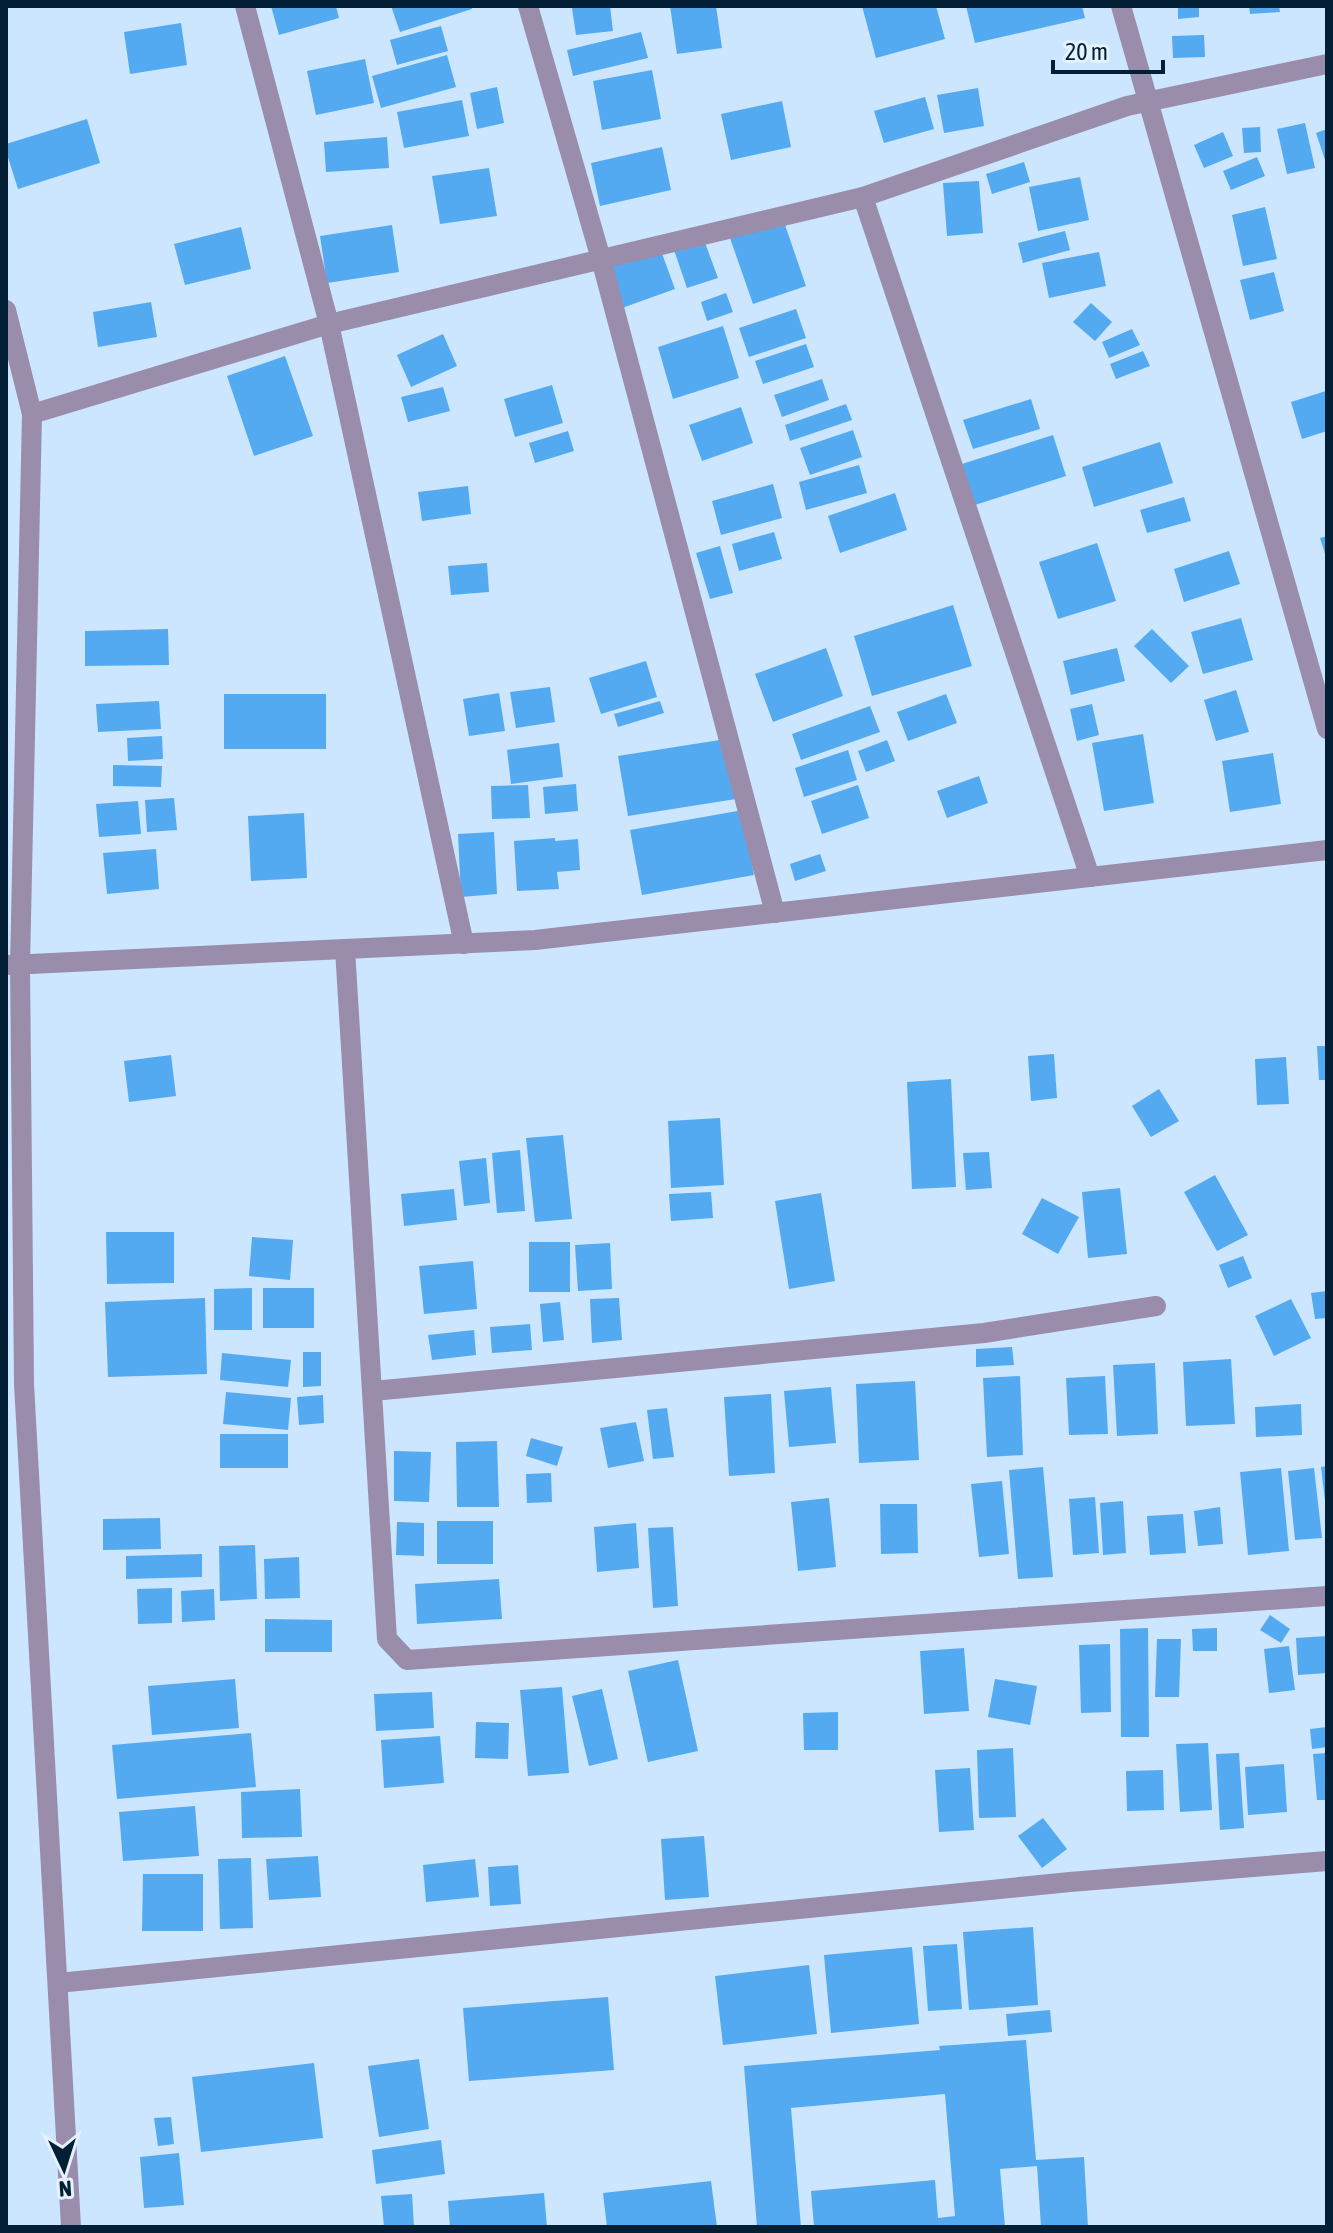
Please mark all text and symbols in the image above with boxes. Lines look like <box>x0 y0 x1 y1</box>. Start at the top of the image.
scale bar <box>1053 24 1163 74</box>
text: 20 m <box>1065 38 1108 65</box>
north arrow <box>24 2129 104 2209</box>
text: N <box>58 2176 73 2202</box>

